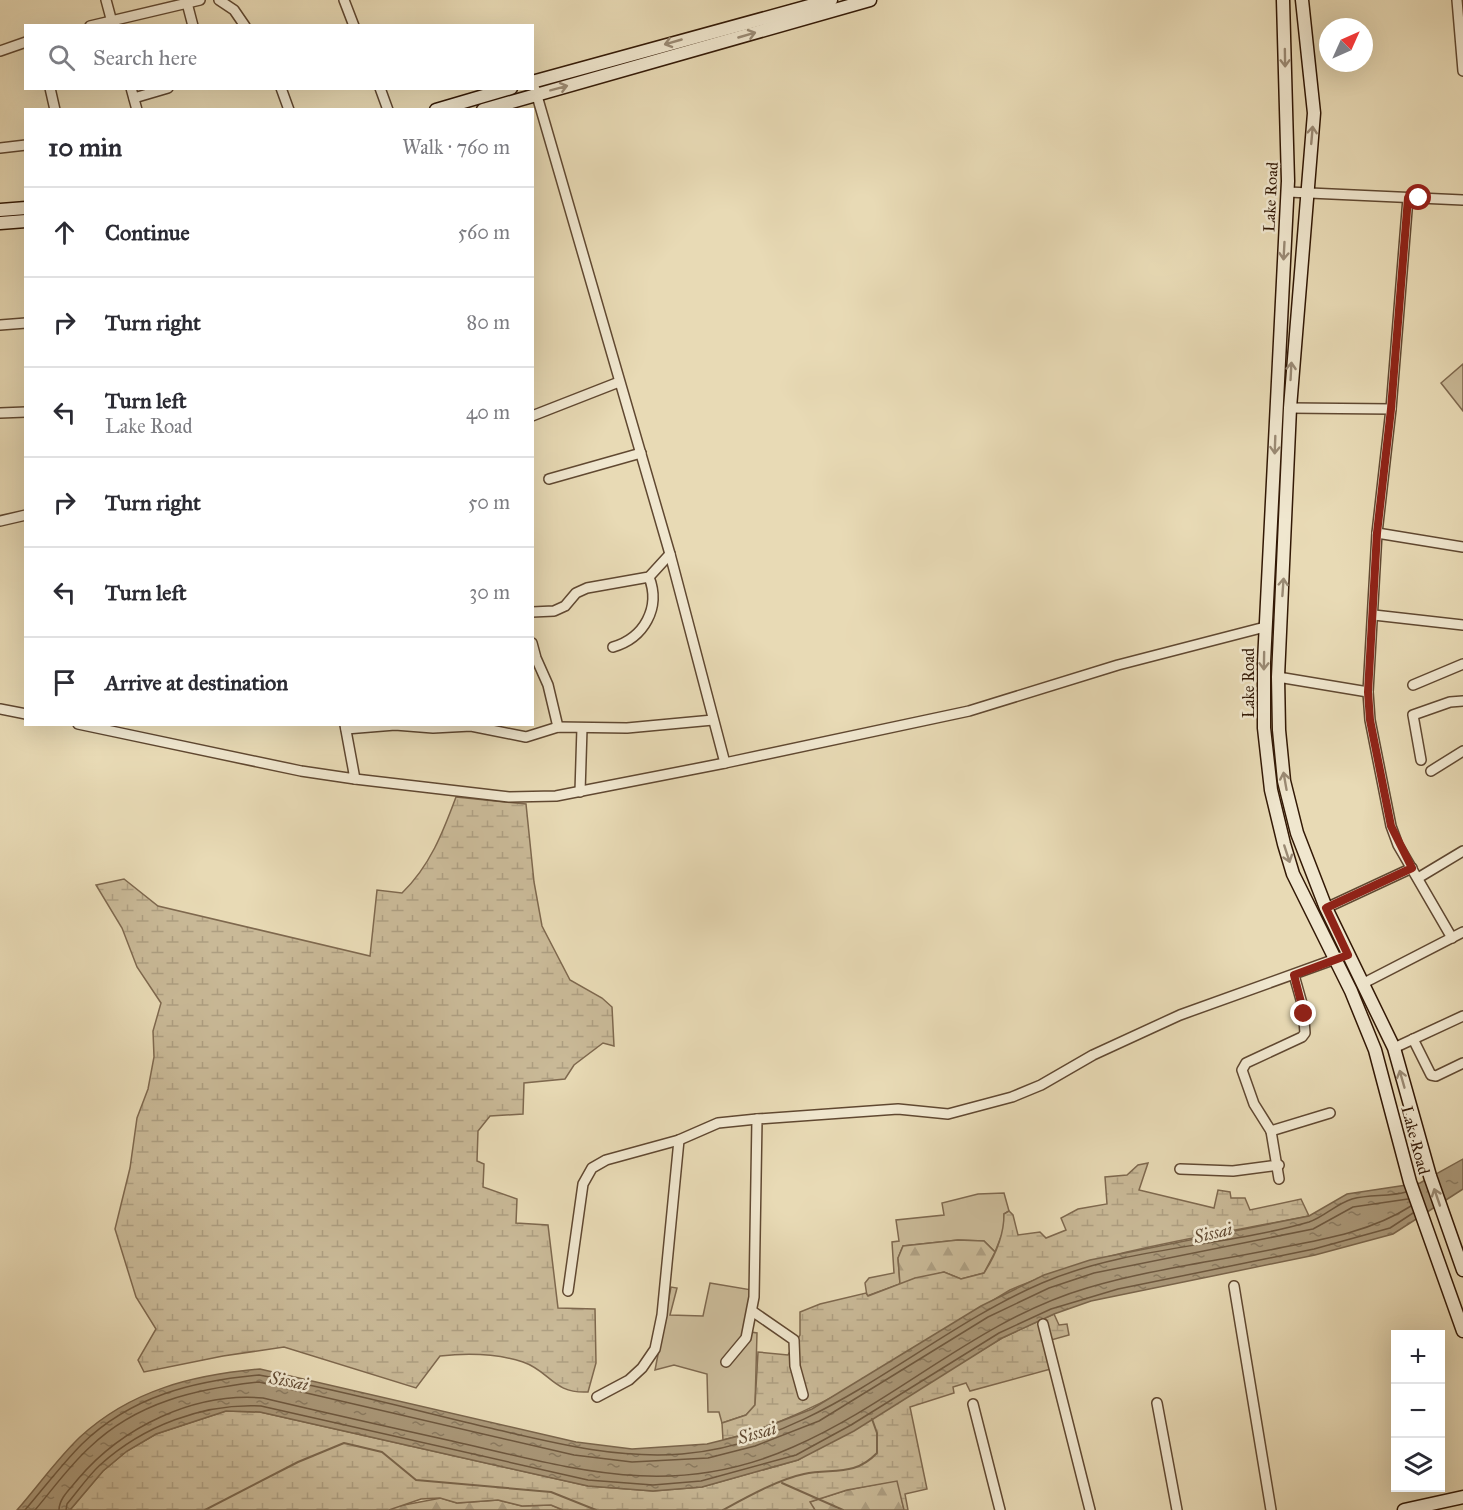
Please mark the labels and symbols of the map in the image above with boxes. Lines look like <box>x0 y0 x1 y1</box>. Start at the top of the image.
north arrow <box>1319 18 1373 72</box>
one-way arrow <box>737 29 756 40</box>
one-way arrow <box>664 37 683 48</box>
one-way arrow <box>1279 48 1291 68</box>
one-way arrow <box>549 82 568 93</box>
one-way arrow <box>1307 125 1318 145</box>
street label: Lake Road <box>1259 162 1282 233</box>
route start <box>1405 184 1431 210</box>
one-way arrow <box>1278 240 1289 260</box>
one-way arrow <box>1286 362 1297 382</box>
one-way arrow <box>1270 435 1281 455</box>
one-way arrow <box>1277 578 1288 597</box>
street label: Lake Road <box>1239 648 1258 718</box>
one-way arrow <box>1258 651 1270 671</box>
one-way arrow <box>1279 772 1290 792</box>
one-way arrow <box>1282 844 1293 863</box>
route end <box>1290 1000 1316 1026</box>
one-way arrow <box>1396 1070 1408 1089</box>
street label: Lake Road <box>1397 1104 1434 1176</box>
one-way arrow <box>1431 1188 1442 1207</box>
water label: Sissai <box>1190 1218 1235 1248</box>
water label: Sissai <box>267 1366 310 1396</box>
water label: Sissai <box>734 1417 779 1449</box>

